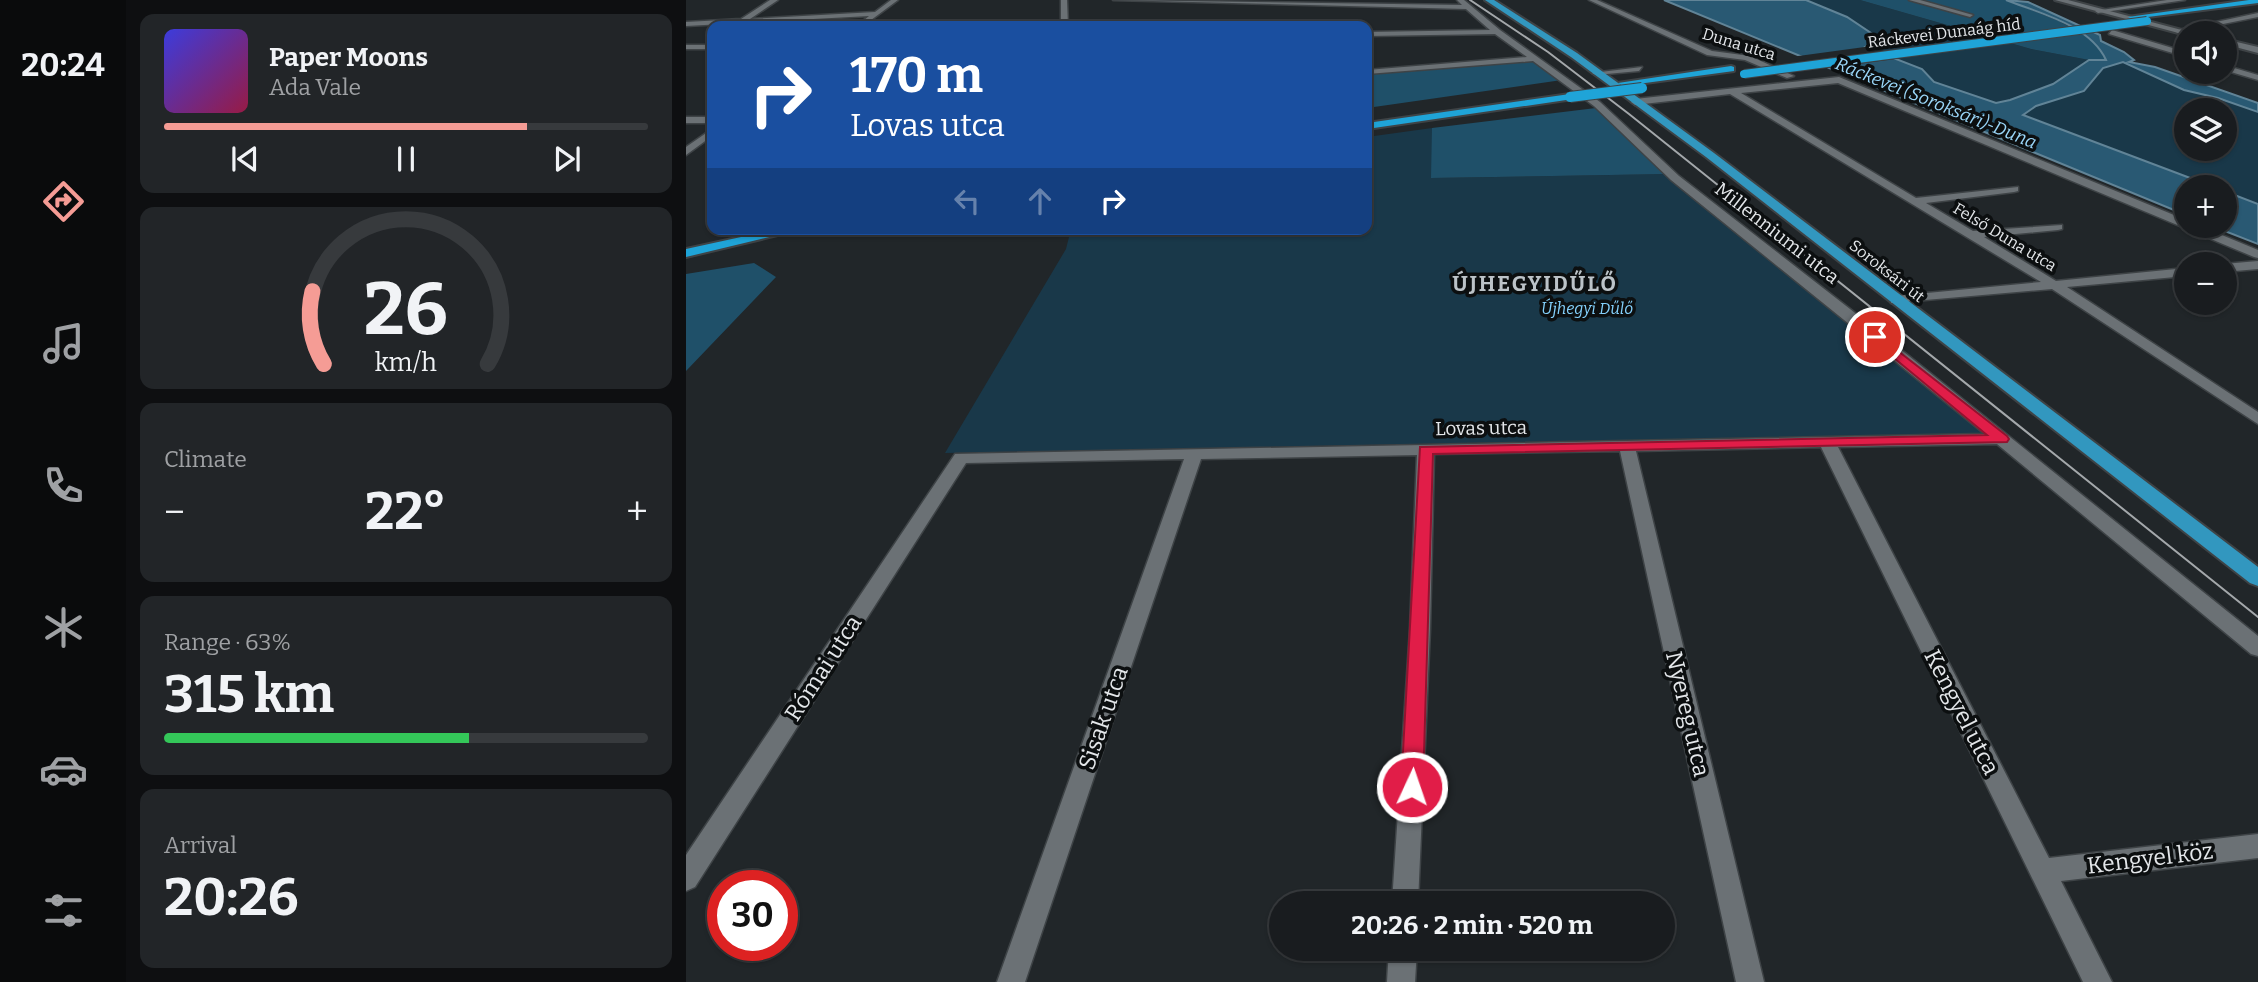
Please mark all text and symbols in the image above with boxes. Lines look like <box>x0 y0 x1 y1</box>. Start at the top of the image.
street label: Ráckevei Dunaág híd <box>1866 14 2022 52</box>
map controls <box>2174 21 2237 315</box>
button: sound <box>2174 21 2237 84</box>
street label: Duna utca <box>1700 24 1778 64</box>
text: Paper Moons <box>269 42 428 73</box>
text: 20:24 <box>21 46 105 84</box>
text: 170 m <box>850 46 983 105</box>
icon: right <box>735 49 826 140</box>
water label: Ráckevei (Soroksári)-Duna <box>1832 52 2040 154</box>
text: Ada Vale <box>269 73 361 101</box>
button: layers <box>2174 98 2237 161</box>
text: Lovas utca <box>850 106 1005 144</box>
icon: previous <box>226 140 264 178</box>
icon: pause <box>387 140 425 178</box>
icon: next <box>548 140 586 178</box>
button: + <box>2174 175 2237 238</box>
icon: directions <box>39 177 88 226</box>
street label: Millenniumi utca <box>1710 177 1844 289</box>
icon: left <box>948 182 986 220</box>
icon: ahead <box>1021 182 1059 220</box>
icon: right <box>1094 182 1132 220</box>
street label: Felső Duna utca <box>1950 199 2060 275</box>
street label: Soroksári út <box>1846 236 1928 306</box>
button: − <box>2174 252 2237 315</box>
text: 26 <box>364 266 448 353</box>
district label: ÚJHEGYIDŰLŐ <box>1452 269 1618 297</box>
park label: Újhegyi Dűlő <box>1541 298 1633 318</box>
pin <box>1845 307 1905 367</box>
icon: arrive <box>1856 318 1894 356</box>
icon: music <box>39 319 88 368</box>
text: km/h <box>375 348 437 378</box>
street label: Lovas utca <box>1435 416 1528 440</box>
text: Climate <box>164 445 247 473</box>
icon: phone <box>39 461 88 510</box>
text: 22° <box>365 480 446 543</box>
text: − <box>164 489 185 535</box>
text: + <box>626 489 648 535</box>
icon: climate <box>39 603 88 652</box>
street label: Római utca <box>779 610 868 726</box>
text: Range · 63% <box>164 628 291 656</box>
street label: Kengyel utca <box>1918 645 2006 780</box>
street label: Nyereg utca <box>1660 649 1716 780</box>
street label: Sisak utca <box>1072 662 1134 773</box>
text: 315 km <box>164 663 334 726</box>
icon: car <box>39 745 88 794</box>
position arrow <box>1375 750 1449 824</box>
text: Arrival <box>164 831 237 859</box>
street label: Kengyel köz <box>2085 836 2215 880</box>
text: 20:26 <box>164 866 298 929</box>
speed limit sign: 30 <box>707 870 798 961</box>
icon: filters <box>39 886 88 935</box>
text: 20:26 · 2 min · 520 m <box>1351 910 1593 941</box>

